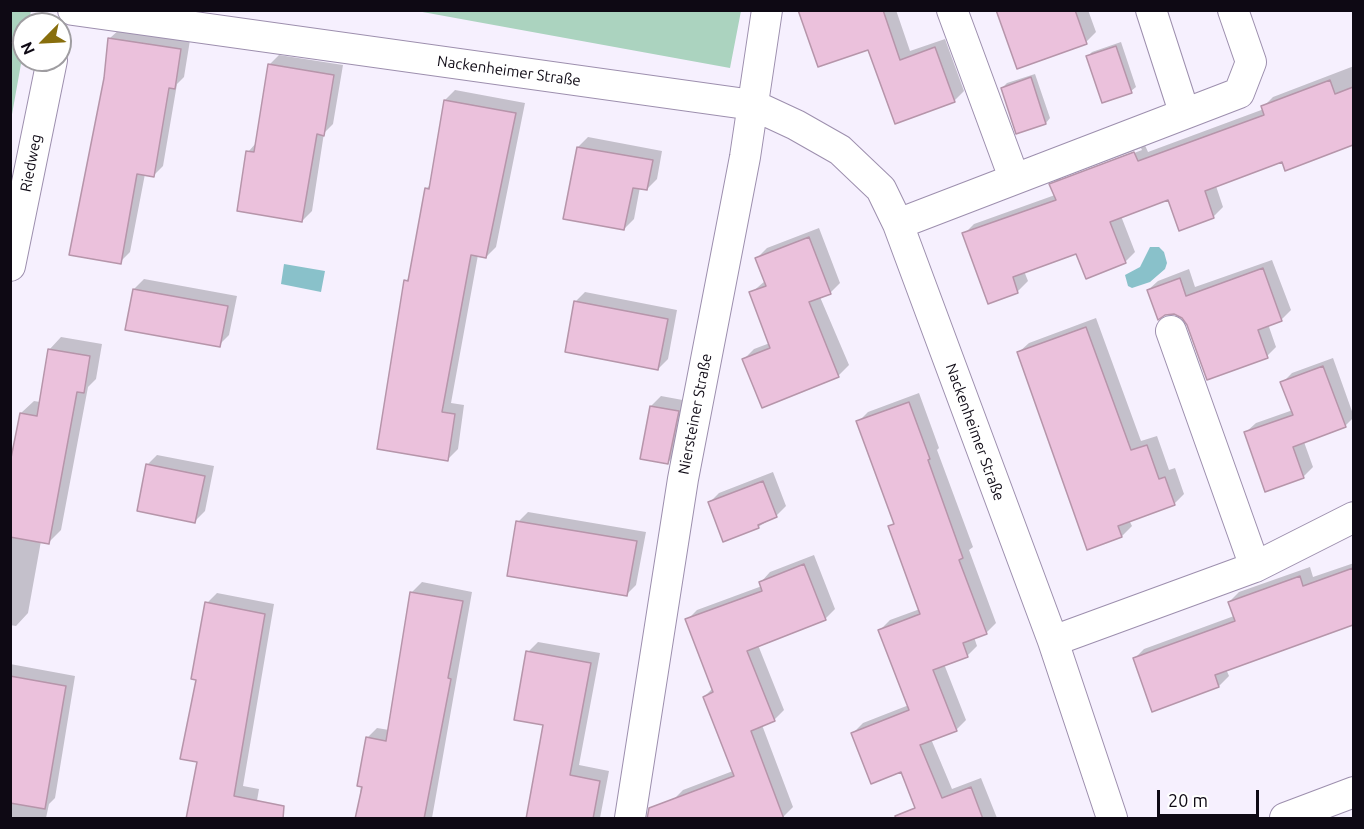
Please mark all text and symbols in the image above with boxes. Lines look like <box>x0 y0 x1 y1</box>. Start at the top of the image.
north arrow <box>12 12 72 72</box>
text: N <box>17 39 38 58</box>
street label: Nackenheimer Straße <box>436 52 582 90</box>
street label: Riedweg <box>17 133 45 193</box>
street label: Niersteiner Straße <box>674 352 716 476</box>
street label: Nackenheimer Straße <box>942 361 1008 503</box>
scale bar <box>1160 778 1262 816</box>
text: 20 m <box>1168 790 1208 810</box>

